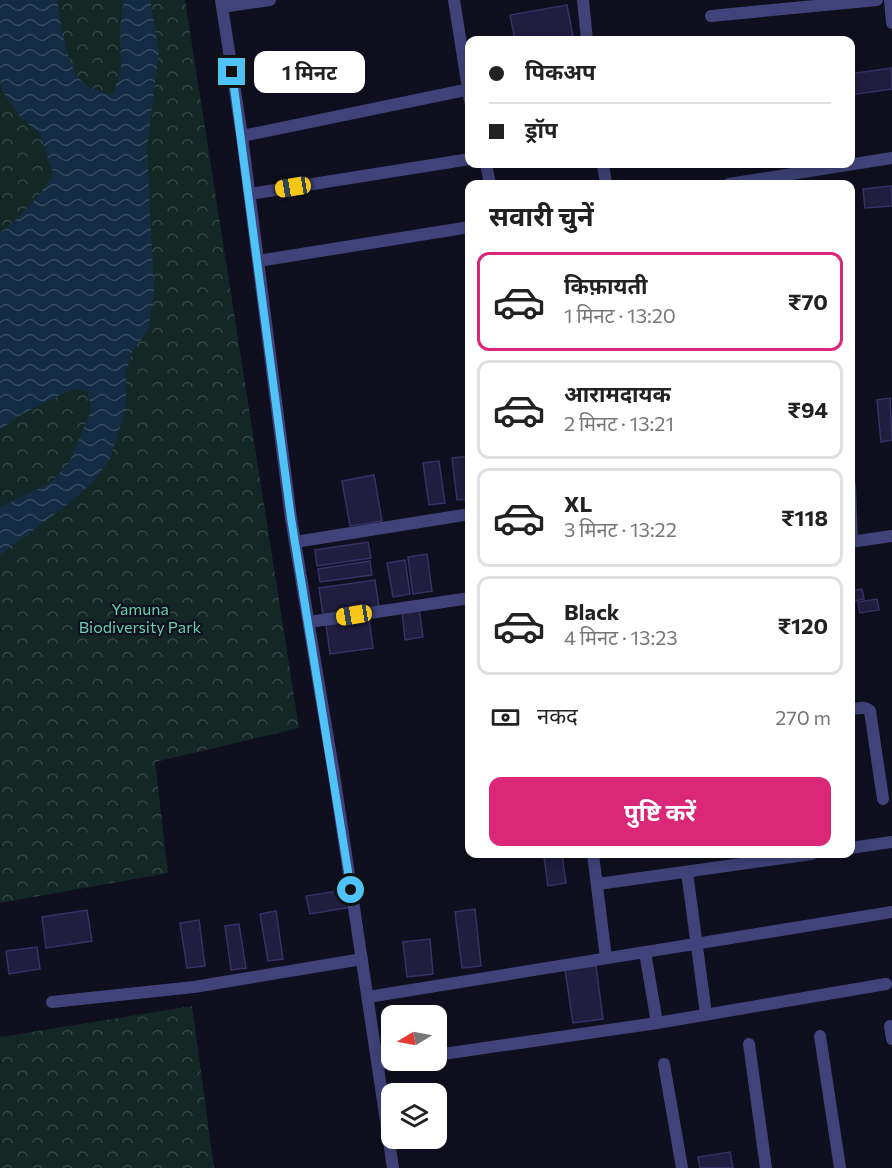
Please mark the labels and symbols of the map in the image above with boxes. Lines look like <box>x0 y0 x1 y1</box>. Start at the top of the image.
callout: 1 मिनट <box>253 51 364 93</box>
route end <box>218 58 245 85</box>
car <box>274 175 312 199</box>
park label: Yamuna Biodiversity Park <box>79 599 202 636</box>
car <box>335 603 373 627</box>
route start <box>337 876 364 903</box>
north arrow <box>381 1005 447 1071</box>

